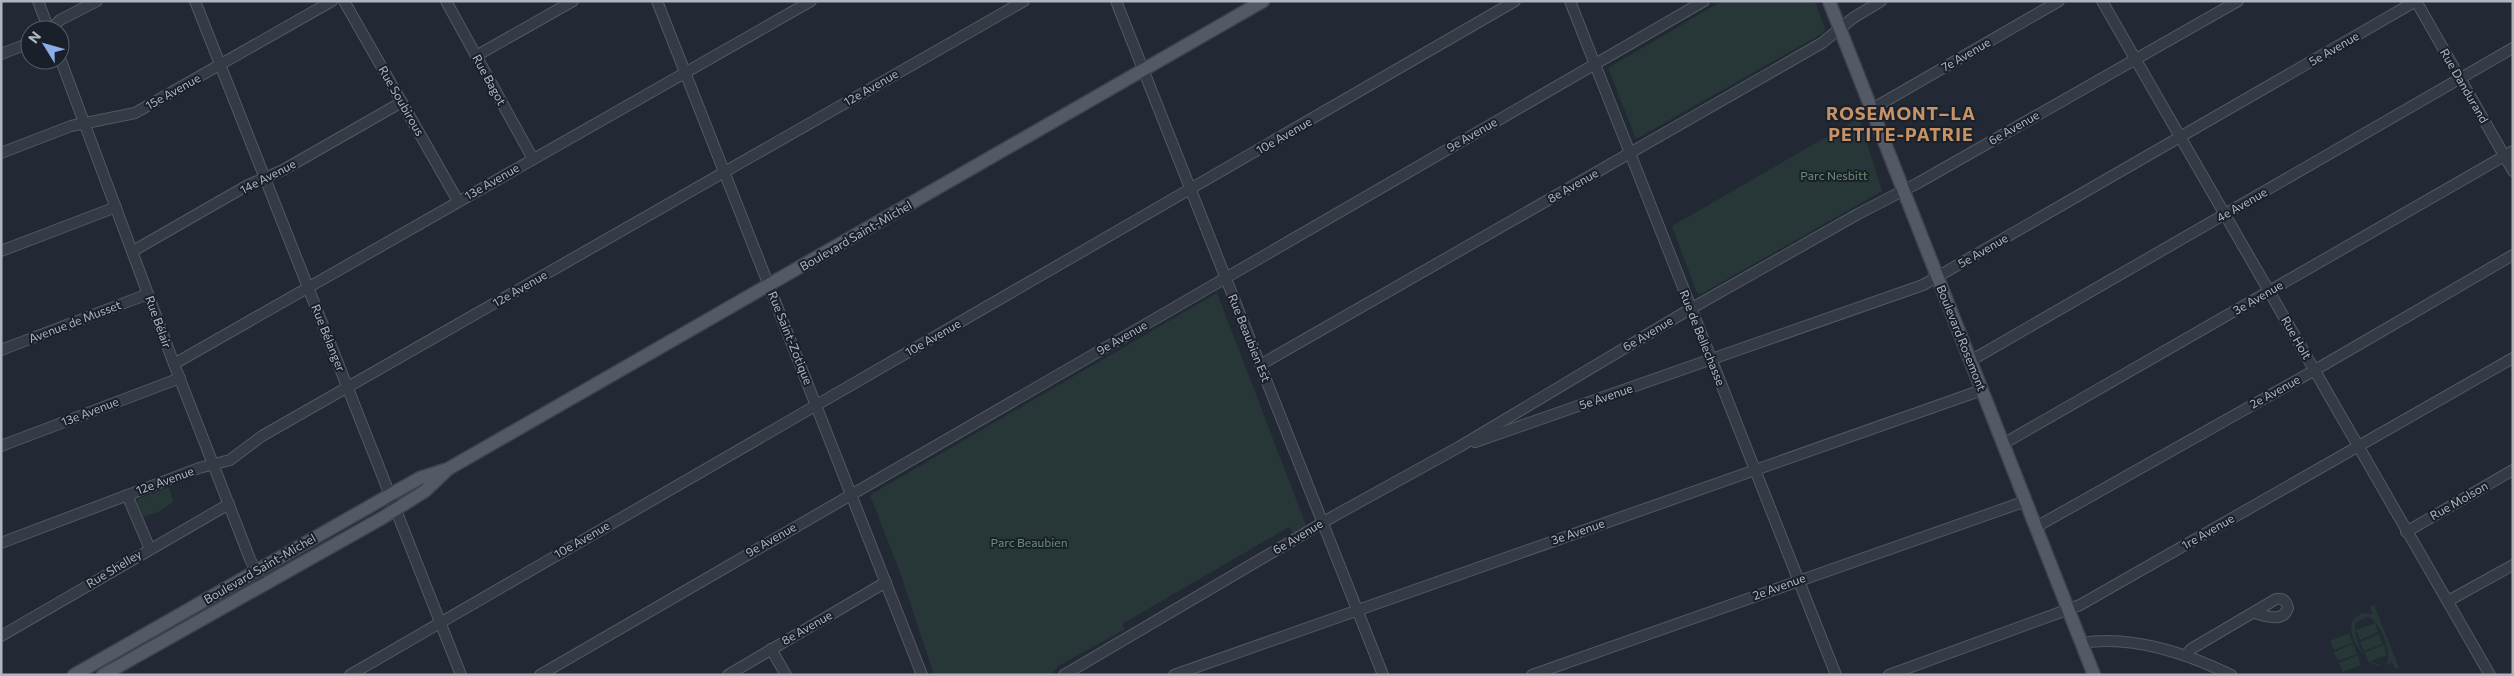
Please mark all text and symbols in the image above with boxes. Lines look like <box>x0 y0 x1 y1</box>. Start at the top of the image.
north arrow <box>20 20 70 70</box>
text: N <box>24 28 44 46</box>
street label: 5e Avenue <box>2306 28 2361 68</box>
street label: 7e Avenue <box>1938 34 1993 74</box>
street label: Rue Dandurand <box>2438 46 2492 125</box>
street label: Rue Bagot <box>470 52 510 107</box>
street label: Rue Soubirous <box>376 63 428 138</box>
street label: 12e Avenue <box>841 66 900 108</box>
street label: 15e Avenue <box>143 70 202 112</box>
district label: ROSEMONT–LA PETITE-PATRIE <box>1826 102 1976 145</box>
street label: 6e Avenue <box>1986 107 2041 147</box>
street label: 10e Avenue <box>1253 114 1314 157</box>
street label: 9e Avenue <box>1444 114 1499 154</box>
street label: 14e Avenue <box>237 156 298 196</box>
street label: 13e Avenue <box>462 160 521 202</box>
street label: 8e Avenue <box>1545 165 1600 205</box>
park label: Parc Nesbitt <box>1800 168 1868 182</box>
street label: 4e Avenue <box>2214 184 2269 224</box>
street label: Boulevard Saint-Michel <box>797 197 914 273</box>
street label: 5e Avenue <box>1955 230 2010 270</box>
street label: 12e Avenue <box>490 267 549 309</box>
street label: 3e Avenue <box>2230 277 2285 317</box>
street label: Boulevard Rosemont <box>1934 283 1990 393</box>
street label: Rue de Bellechasse <box>1677 288 1728 387</box>
street label: Rue Saint-Zotique <box>766 289 816 386</box>
street label: Rue Beaubien Est <box>1226 292 1274 384</box>
street label: Rue Bélair <box>143 294 175 350</box>
street label: Avenue de Musset <box>26 297 123 345</box>
street label: Rue Bélanger <box>309 302 349 373</box>
street label: 6e Avenue <box>1620 313 1675 354</box>
street label: Rue Holt <box>2279 313 2315 362</box>
street label: 10e Avenue <box>902 316 963 359</box>
street label: 9e Avenue <box>1094 317 1149 357</box>
street label: 2e Avenue <box>2247 372 2302 411</box>
street label: 5e Avenue <box>1577 380 1634 412</box>
street label: 13e Avenue <box>59 394 120 428</box>
street label: 12e Avenue <box>134 463 195 497</box>
street label: Rue Molson <box>2427 478 2490 522</box>
street label: 1re Avenue <box>2179 510 2236 552</box>
street label: 3e Avenue <box>1549 515 1606 547</box>
street label: 6e Avenue <box>1270 516 1325 557</box>
street label: 10e Avenue <box>551 518 612 561</box>
street label: 9e Avenue <box>743 519 798 559</box>
street label: Boulevard Saint-Michel <box>201 530 318 606</box>
park label: Parc Beaubien <box>990 535 1068 549</box>
street label: Rue Shelley <box>83 546 144 590</box>
street label: 2e Avenue <box>1750 570 1807 602</box>
street label: 8e Avenue <box>779 607 834 647</box>

